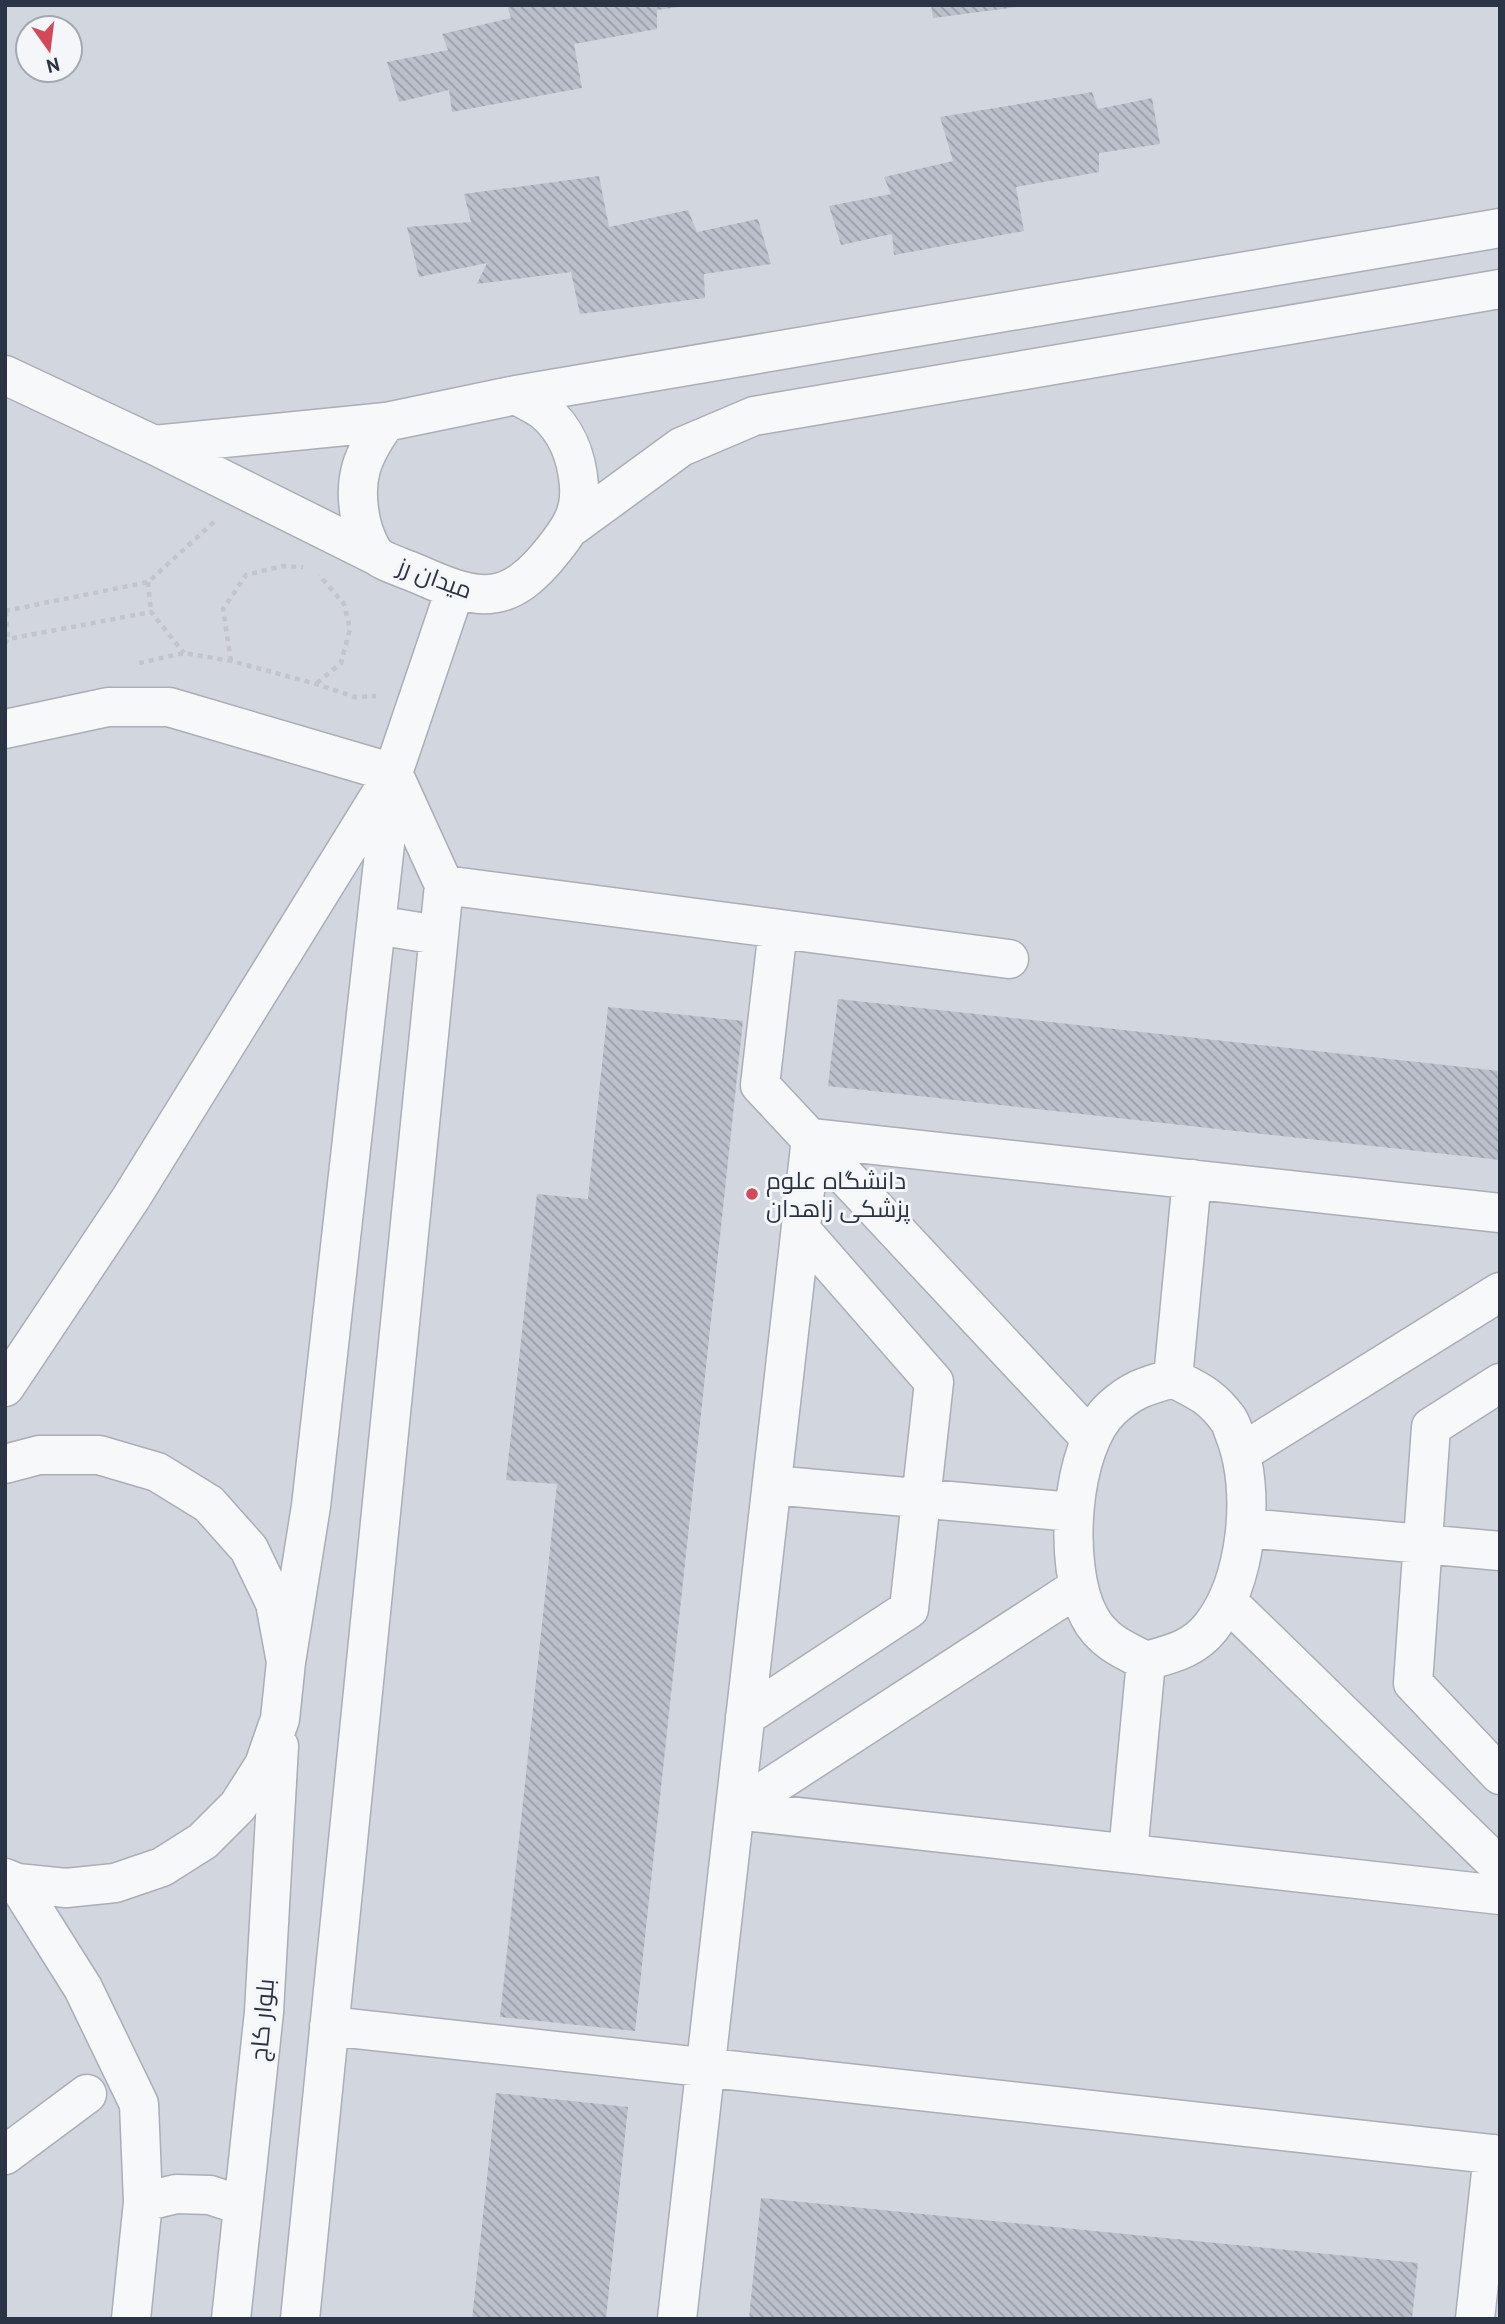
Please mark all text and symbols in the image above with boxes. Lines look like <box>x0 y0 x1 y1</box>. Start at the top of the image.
north arrow <box>14 14 84 84</box>
text: N <box>44 52 62 79</box>
street label: میدان رز <box>392 550 476 606</box>
place label: دانشگاه علوم پزشکی زاهدان <box>766 1165 911 1225</box>
marker: دانشگاه علوم پزشکی زاهدان <box>744 1186 760 1202</box>
street label: بلوار کاج <box>243 1977 282 2063</box>

